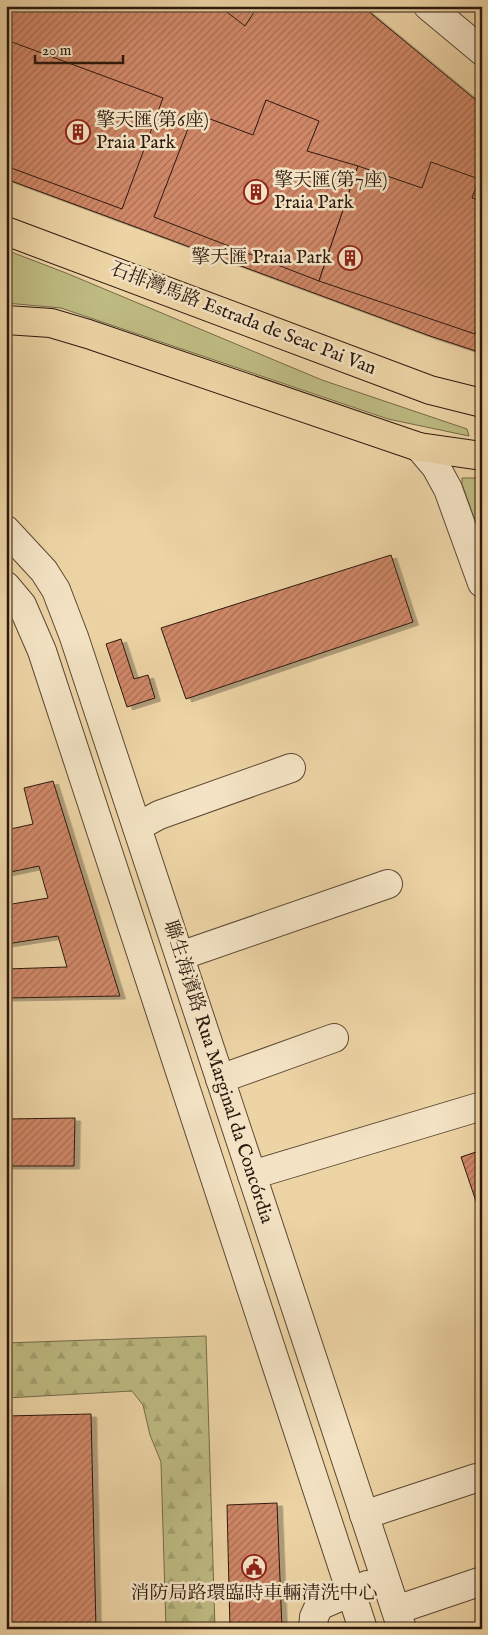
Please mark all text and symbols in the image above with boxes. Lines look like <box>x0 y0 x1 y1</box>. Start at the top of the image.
scale bar <box>35 32 122 64</box>
text: 20 m <box>42 41 72 60</box>
place label: 擎天匯(第6座) Praia Park <box>96 109 209 155</box>
building icon: 擎天匯(第6座) Praia Park <box>65 119 91 145</box>
place label: 擎天匯(第7座) Praia Park <box>274 169 388 215</box>
building icon: 擎天匯(第7座) Praia Park <box>243 179 269 205</box>
building icon: 擎天匯 Praia Park <box>337 245 363 271</box>
place label: 擎天匯 Praia Park <box>191 246 333 270</box>
street label: 石排灣馬路 Estrada de Seac Pai Van <box>107 257 379 381</box>
street label: 聯生海濱路 Rua Marginal da Concórdia <box>158 918 279 1227</box>
public building icon: 消防局路環臨時車輛清洗中心 <box>241 1554 267 1580</box>
place label: 消防局路環臨時車輛清洗中心 <box>130 1582 378 1606</box>

